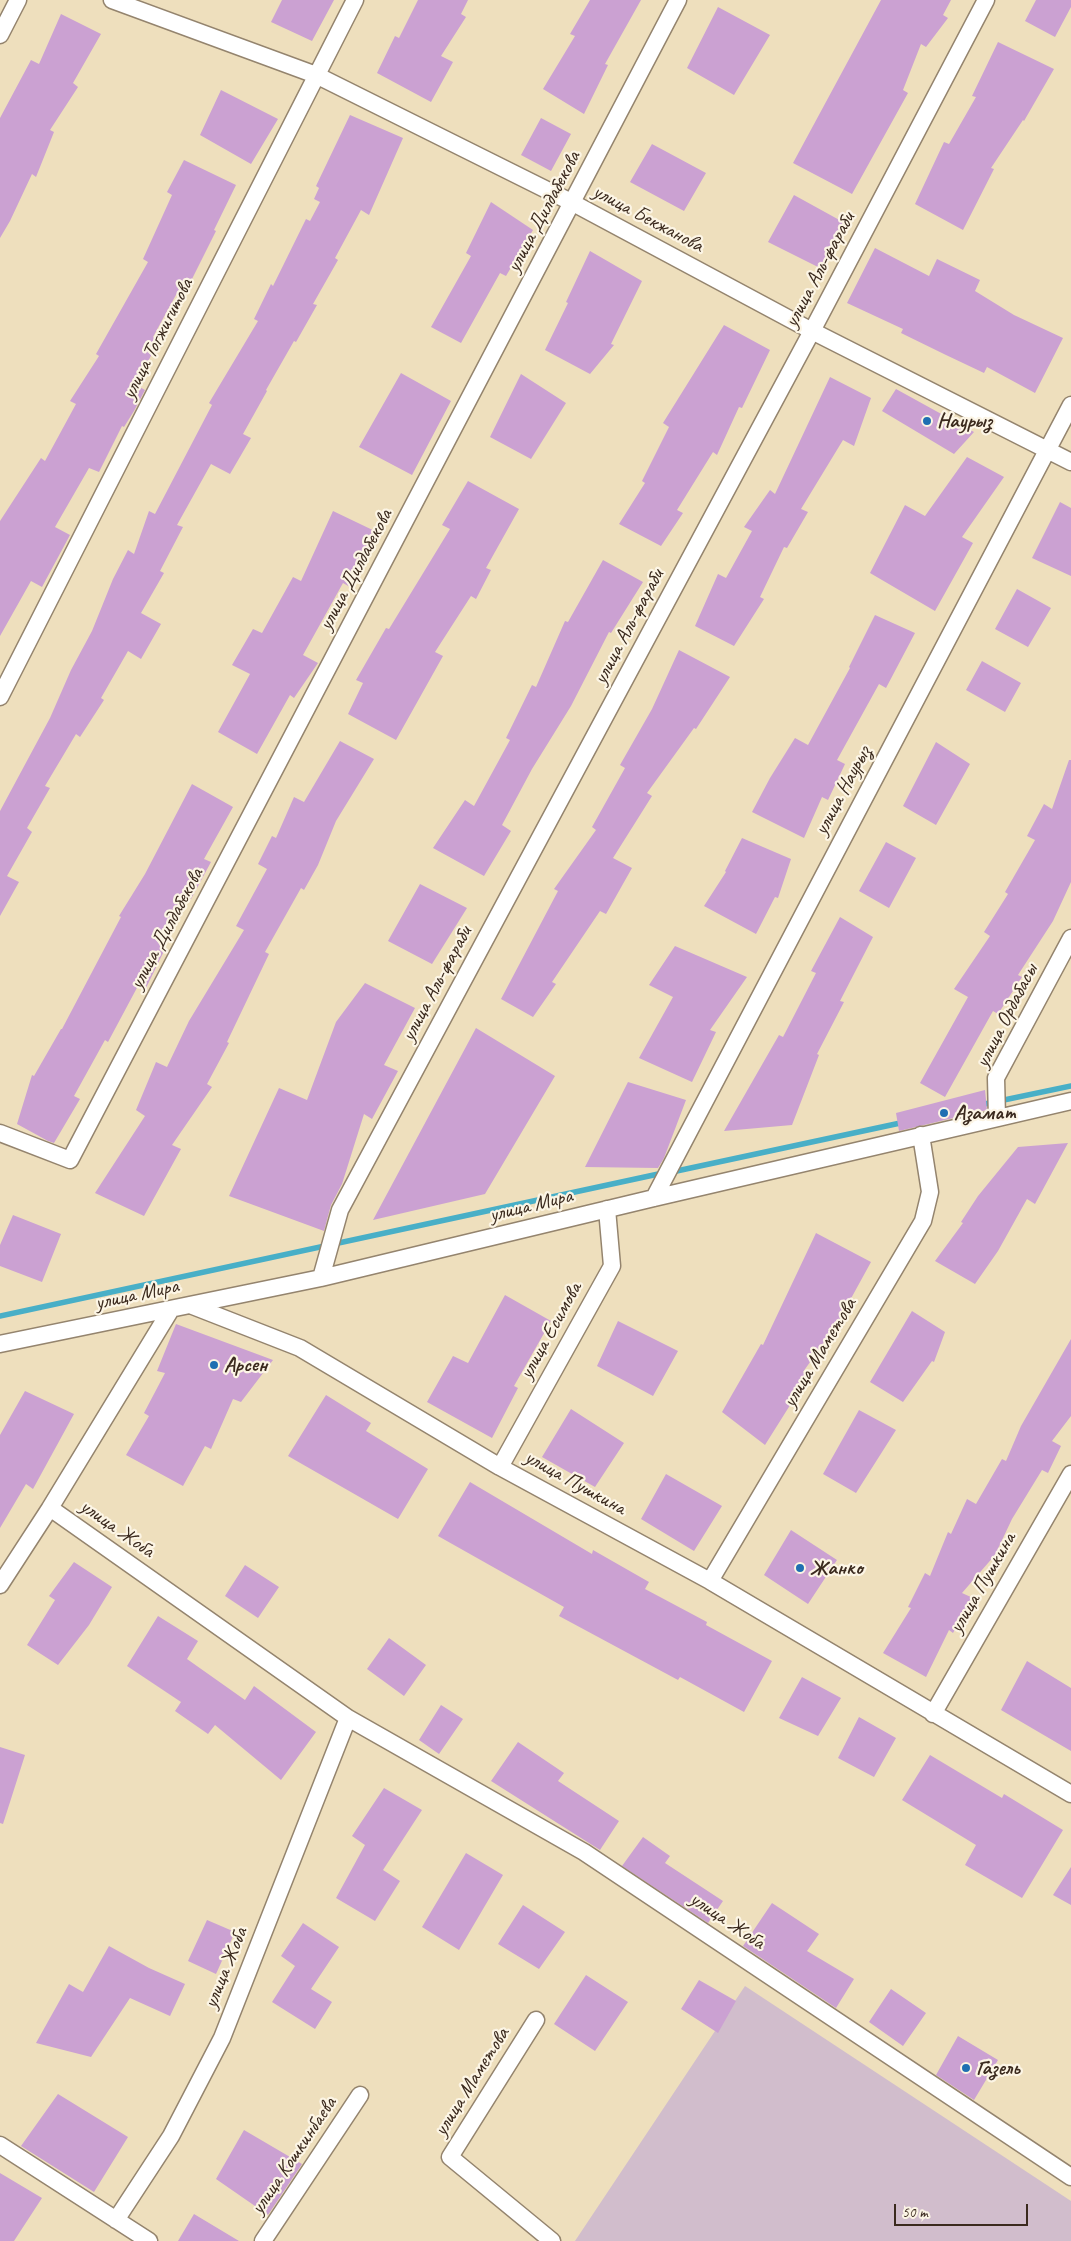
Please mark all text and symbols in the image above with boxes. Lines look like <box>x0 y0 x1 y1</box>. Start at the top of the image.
street label: улица Дилдабекова <box>501 147 587 277</box>
street label: улица Бекжанова <box>588 179 708 259</box>
street label: улица Аль-фараби <box>779 208 861 332</box>
street label: улица Тогжигитова <box>117 274 199 404</box>
place label: Наурыз <box>937 408 992 434</box>
marker: Наурыз <box>921 415 933 427</box>
street label: улица Дилдабекова <box>313 505 399 635</box>
street label: улица Аль-фараби <box>588 565 670 689</box>
street label: улица Наурыз <box>809 742 877 840</box>
street label: улица Дилдабекова <box>124 864 210 994</box>
street label: улица Аль-фараби <box>396 922 478 1046</box>
street label: улица Ордабасы <box>970 960 1044 1072</box>
place label: Азамат <box>954 1100 1016 1126</box>
marker: Азамат <box>938 1107 950 1119</box>
street label: улица Мира <box>487 1184 575 1228</box>
street label: улица Мира <box>93 1274 181 1316</box>
street label: улица Есимова <box>514 1278 588 1384</box>
street label: улица Маметова <box>777 1294 863 1412</box>
place label: Арсен <box>224 1352 267 1378</box>
marker: Арсен <box>208 1359 220 1371</box>
street label: улица Пушкина <box>520 1445 630 1521</box>
street label: улица Жоба <box>75 1494 159 1564</box>
street label: улица Пушкина <box>944 1528 1022 1638</box>
place label: Жанко <box>810 1555 863 1581</box>
marker: Жанко <box>794 1562 806 1574</box>
street label: улица Жоба <box>685 1887 769 1955</box>
street label: улица Жоба <box>198 1924 254 2012</box>
street label: улица Маметова <box>429 2023 515 2141</box>
place label: Газель <box>976 2055 1020 2081</box>
marker: Газель <box>960 2062 972 2074</box>
street label: улица Кошкинбаева <box>245 2092 343 2220</box>
scale bar <box>896 2194 1030 2226</box>
text: 50 m <box>902 2203 928 2222</box>

